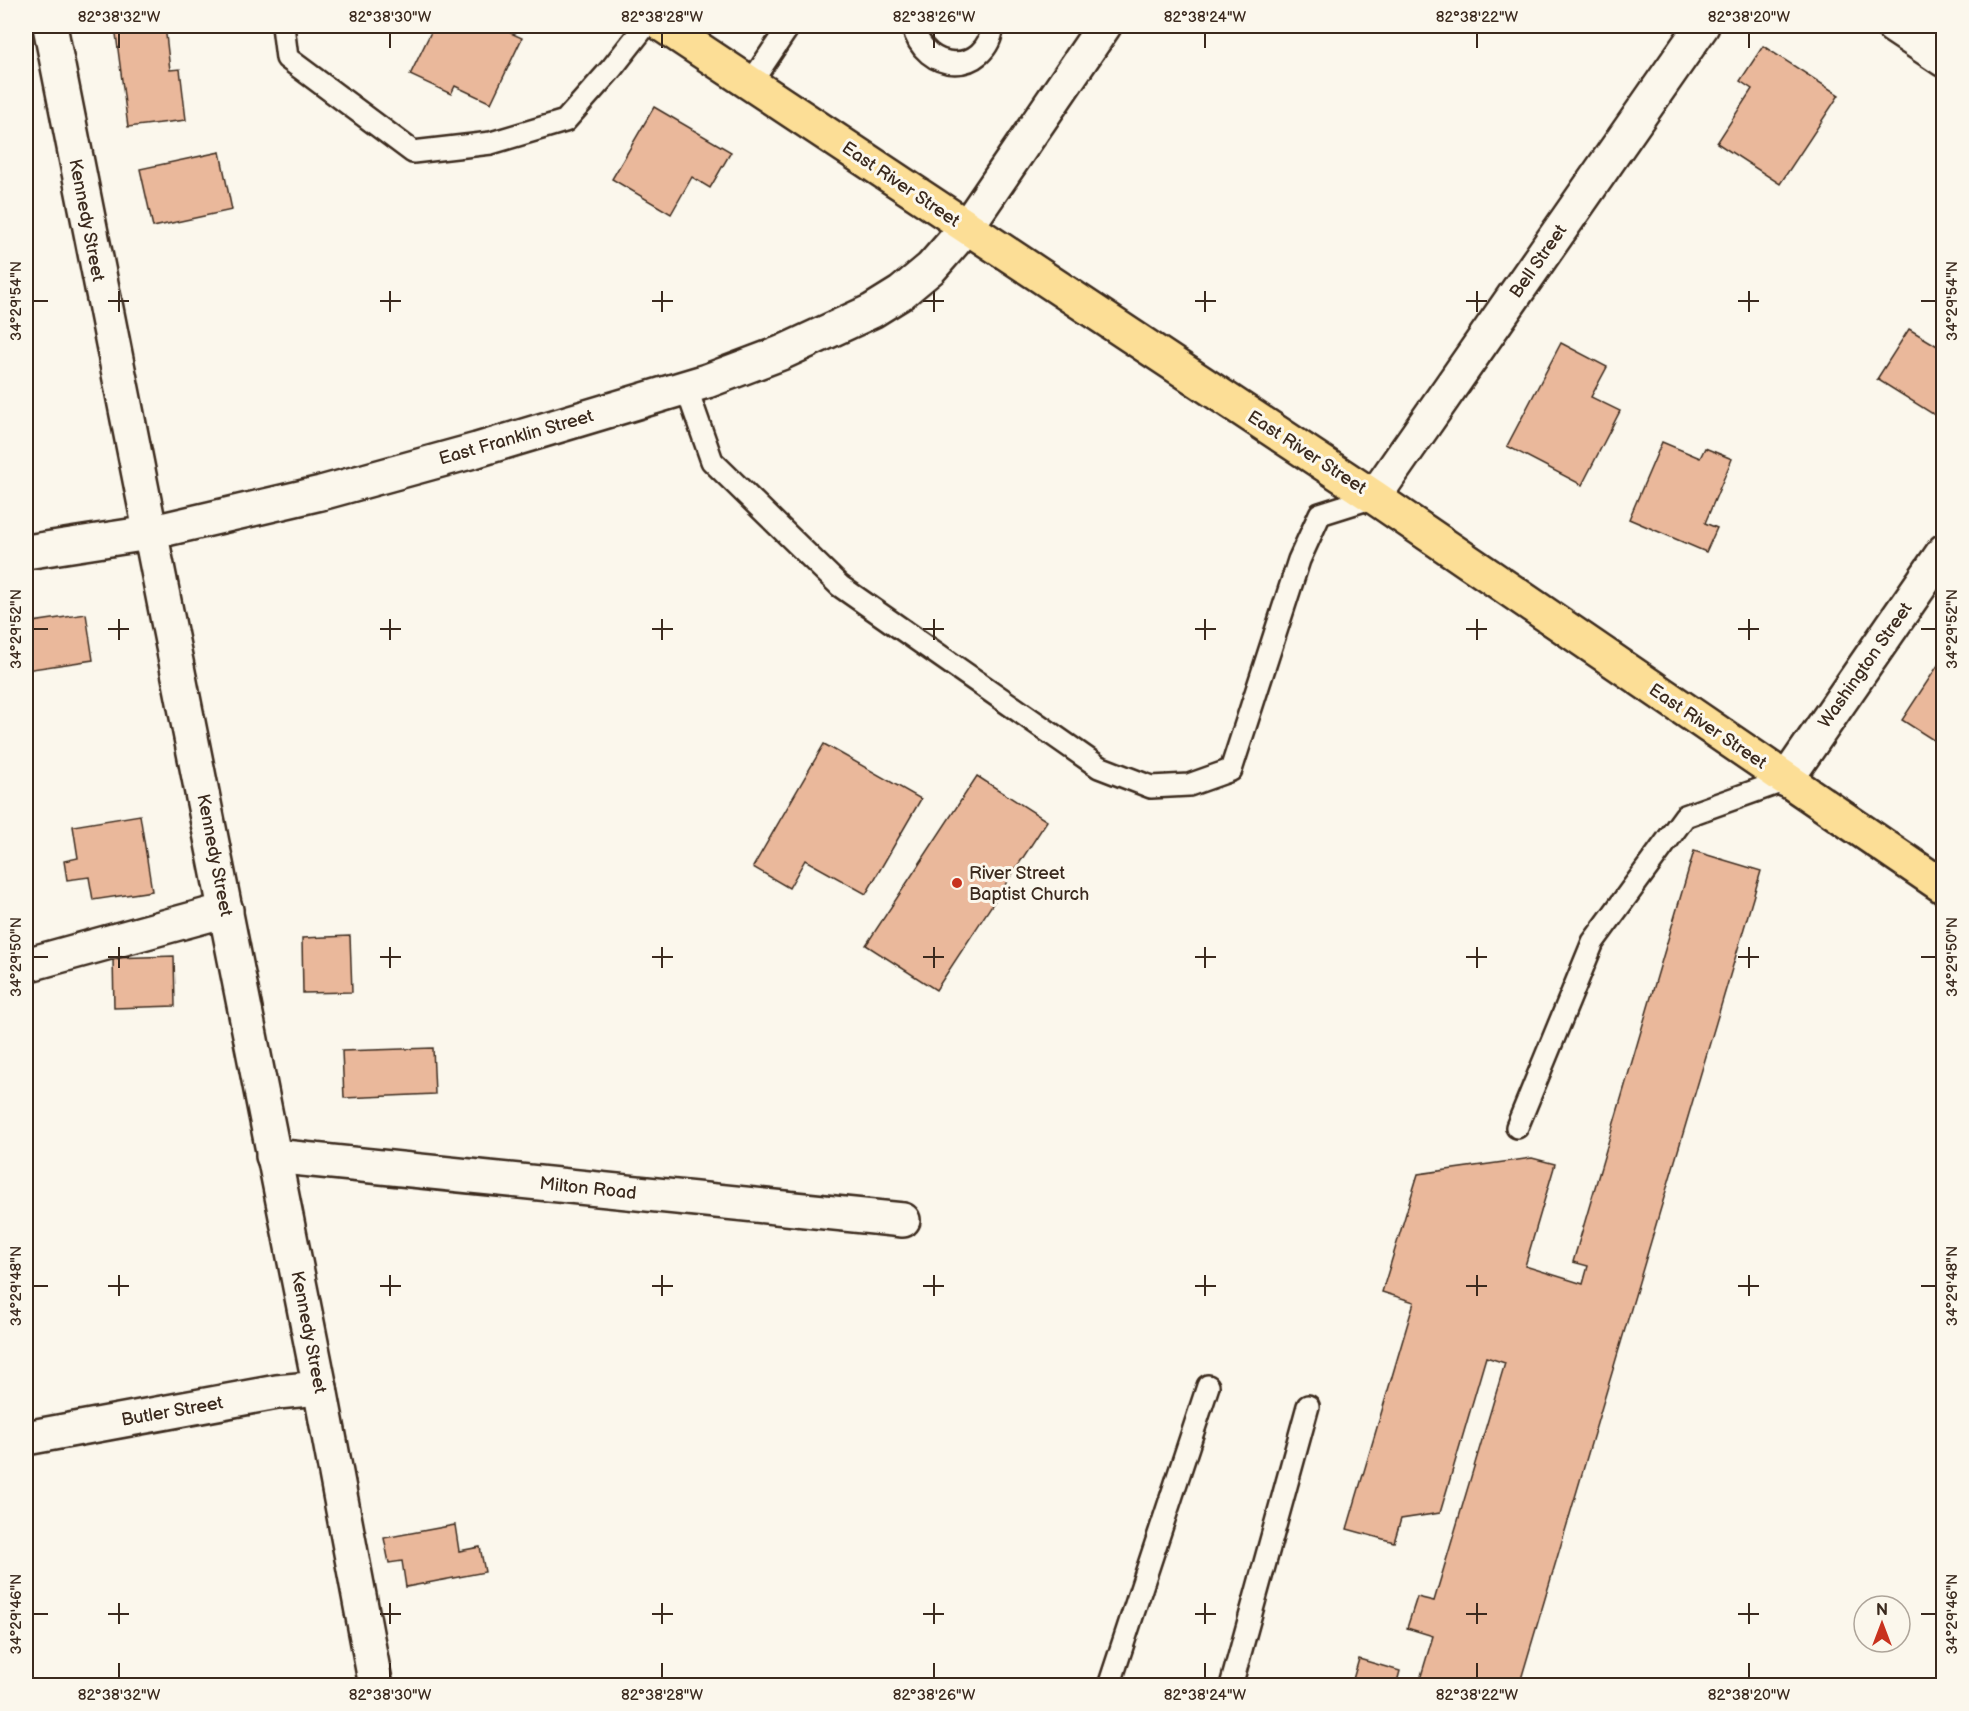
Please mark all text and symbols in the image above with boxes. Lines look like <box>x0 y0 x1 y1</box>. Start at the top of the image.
text: 82°38'32"W <box>78 8 161 27</box>
text: 82°38'30"W <box>349 8 432 27</box>
text: 82°38'28"W <box>621 8 703 27</box>
text: 82°38'26"W <box>893 8 976 27</box>
text: 82°38'24"W <box>1164 8 1247 27</box>
text: 82°38'22"W <box>1436 8 1518 27</box>
text: 82°38'20"W <box>1708 8 1790 27</box>
street label: East River Street <box>838 137 964 232</box>
street label: Kennedy Street <box>64 157 109 284</box>
street label: Bell Street <box>1505 220 1572 302</box>
text: 34°29'54"N <box>7 261 26 341</box>
text: 34°29'54"N <box>1943 261 1962 341</box>
street label: East Franklin Street <box>436 405 596 470</box>
street label: East River Street <box>1243 406 1370 499</box>
text: 34°29'52"N <box>7 589 26 669</box>
text: 34°29'52"N <box>1943 589 1962 669</box>
street label: Washington Street <box>1814 598 1917 732</box>
street label: East River Street <box>1645 679 1771 774</box>
street label: Kennedy Street <box>192 792 237 919</box>
place label: River Street Baptist Church <box>969 863 1089 905</box>
marker: River Street Baptist Church <box>950 876 964 890</box>
text: 34°29'50"N <box>7 917 26 997</box>
text: 34°29'50"N <box>1943 917 1962 997</box>
street label: Milton Road <box>538 1173 638 1204</box>
text: 34°29'48"N <box>7 1246 26 1326</box>
text: 34°29'48"N <box>1943 1246 1962 1326</box>
street label: Kennedy Street <box>286 1269 331 1396</box>
street label: Butler Street <box>120 1392 225 1431</box>
text: 34°29'46"N <box>7 1574 26 1654</box>
text: 34°29'46"N <box>1943 1574 1962 1654</box>
north arrow <box>1852 1594 1912 1654</box>
text: N <box>1876 1601 1888 1620</box>
text: 82°38'32"W <box>78 1686 161 1705</box>
text: 82°38'30"W <box>349 1686 432 1705</box>
text: 82°38'28"W <box>621 1686 703 1705</box>
text: 82°38'26"W <box>893 1686 976 1705</box>
text: 82°38'24"W <box>1164 1686 1247 1705</box>
text: 82°38'22"W <box>1436 1686 1518 1705</box>
text: 82°38'20"W <box>1708 1686 1790 1705</box>

